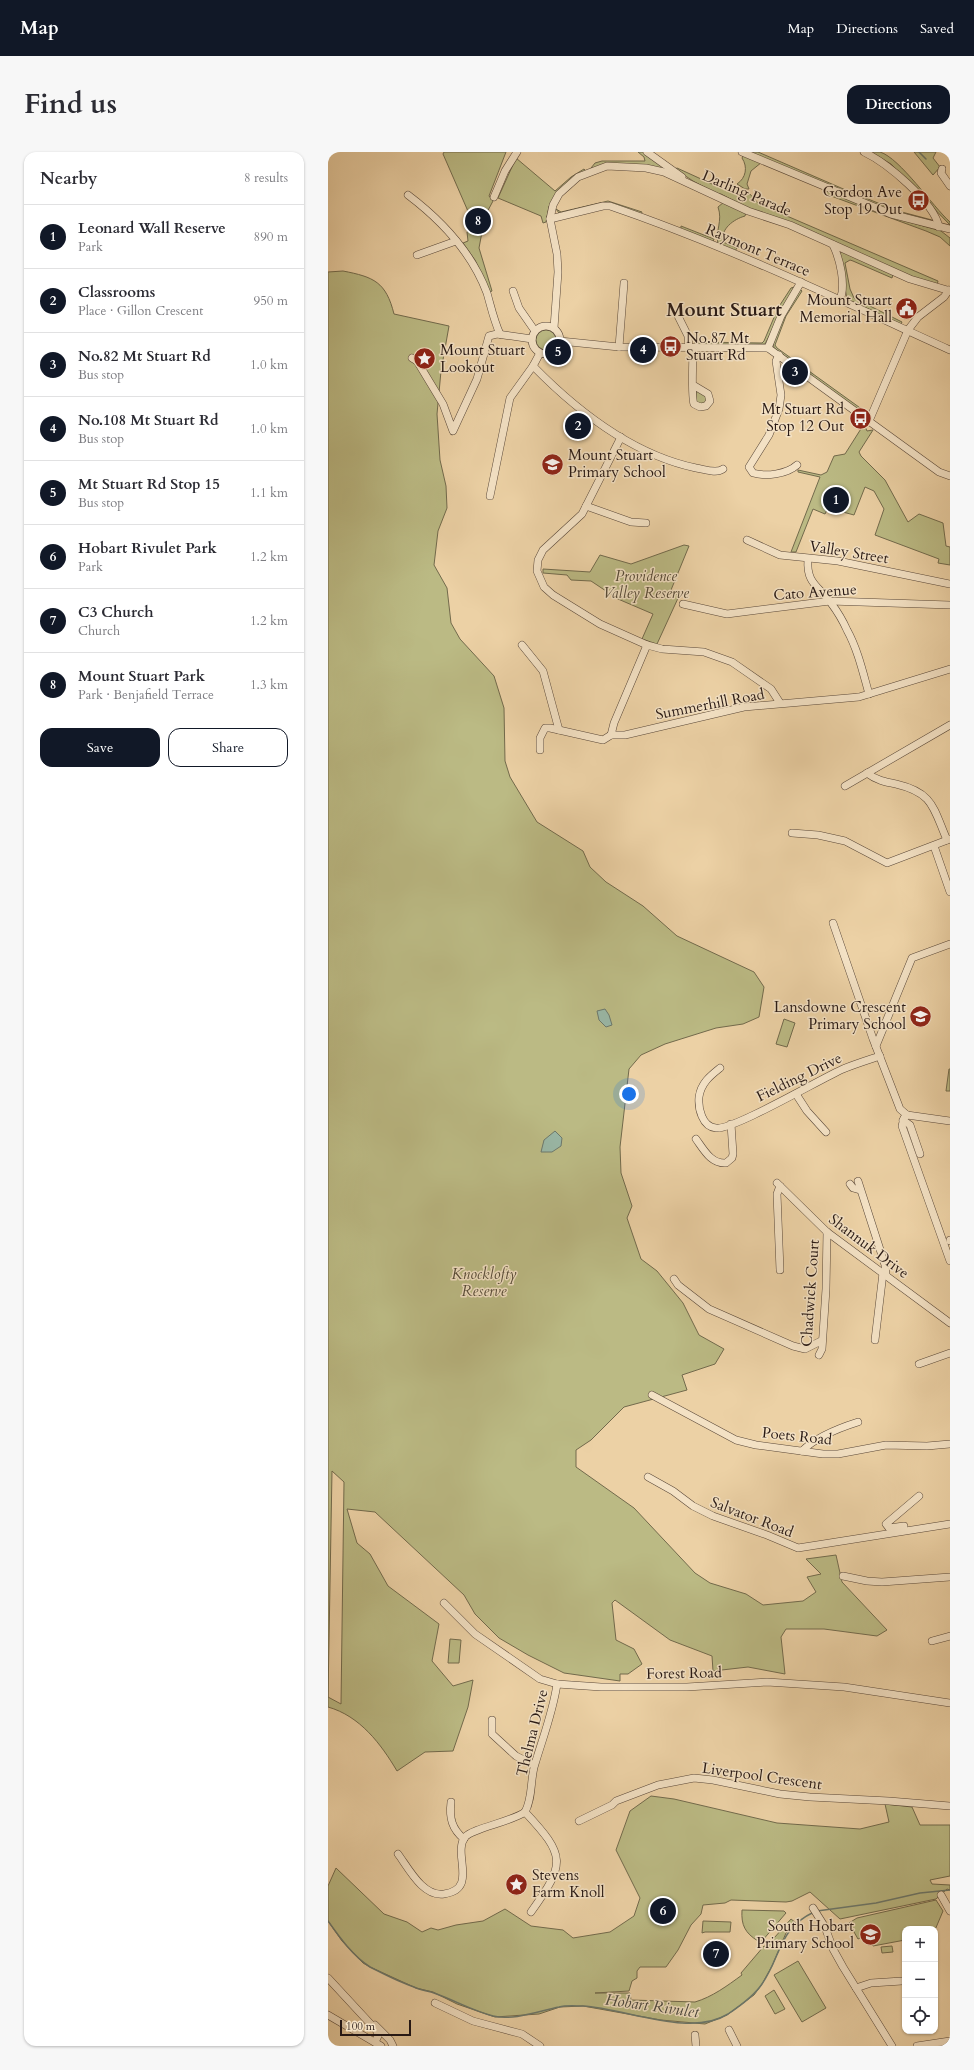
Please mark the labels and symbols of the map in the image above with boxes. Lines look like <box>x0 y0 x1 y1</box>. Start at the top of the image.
street label: Darling Parade <box>699 165 795 221</box>
place label: Gordon Ave Stop 19 Out <box>823 182 902 219</box>
bus stop icon: Gordon Ave Stop 19 Out <box>905 188 931 214</box>
pin: 8 <box>465 206 491 236</box>
street label: Raymont Terrace <box>703 219 814 281</box>
place label: Mount Stuart Memorial Hall <box>800 290 892 327</box>
public building icon: Mount Stuart Memorial Hall <box>894 296 920 322</box>
district label: Mount Stuart <box>666 297 782 323</box>
place label: No.87 Mt Stuart Rd <box>686 328 749 365</box>
bus stop icon: No.87 Mt Stuart Rd <box>657 334 683 360</box>
pin: 4 <box>630 335 656 365</box>
pin: 5 <box>545 337 571 367</box>
place label: Mount Stuart Lookout <box>440 340 525 377</box>
place icon: Mount Stuart Lookout <box>411 346 437 372</box>
pin: 3 <box>782 357 808 387</box>
place label: Mt Stuart Rd Stop 12 Out <box>762 399 844 436</box>
bus stop icon: Mt Stuart Rd Stop 12 Out <box>847 405 873 431</box>
pin: 2 <box>565 411 591 441</box>
place label: Mount Stuart Primary School <box>568 445 666 482</box>
school or university icon: Mount Stuart Primary School <box>539 451 565 477</box>
pin: 1 <box>823 485 849 515</box>
street label: Valley Street <box>808 536 890 568</box>
park label: Providence Valley Reserve <box>603 566 689 603</box>
street label: Cato Avenue <box>773 579 858 605</box>
street label: Summerhill Road <box>654 684 766 724</box>
place label: Lansdowne Crescent Primary School <box>774 997 906 1034</box>
school or university icon: Lansdowne Crescent Primary School <box>908 1003 934 1029</box>
street label: Fielding Drive <box>753 1048 845 1106</box>
your location <box>619 1084 639 1104</box>
street label: Shannuk Drive <box>825 1209 913 1283</box>
street label: Chadwick Court <box>796 1239 824 1347</box>
park label: Knocklofty Reserve <box>451 1264 517 1301</box>
street label: Poets Road <box>761 1422 833 1450</box>
street label: Salvator Road <box>708 1492 796 1542</box>
street label: Forest Road <box>646 1662 722 1684</box>
street label: Thelma Drive <box>511 1687 553 1779</box>
street label: Liverpool Crescent <box>701 1758 824 1794</box>
place label: Stevens Farm Knoll <box>532 1865 605 1902</box>
place icon: Stevens Farm Knoll <box>503 1871 529 1897</box>
pin: 6 <box>650 1896 676 1926</box>
place label: South Hobart Primary School <box>756 1916 854 1953</box>
school or university icon: South Hobart Primary School <box>857 1922 883 1948</box>
pin: 7 <box>703 1939 729 1969</box>
water label: Hobart Rivulet <box>604 1989 701 2024</box>
scale bar <box>340 2018 411 2037</box>

